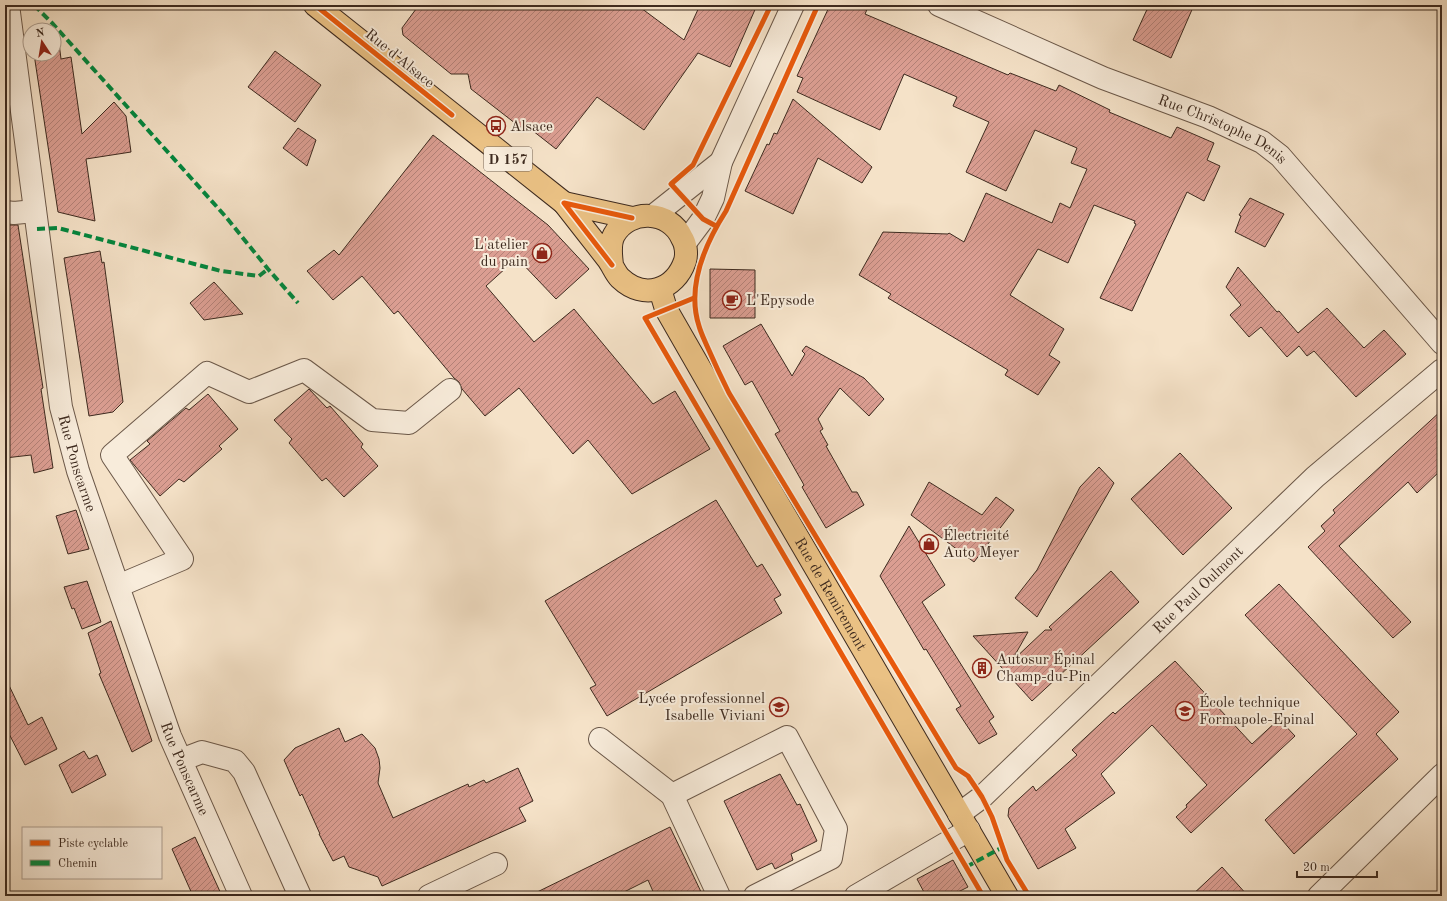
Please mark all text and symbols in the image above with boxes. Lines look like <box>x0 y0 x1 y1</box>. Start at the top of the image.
north arrow <box>22 22 62 62</box>
text: N <box>35 27 46 40</box>
street label: Rue d'Alsace <box>362 27 437 92</box>
street label: Rue Christophe Denis <box>1156 93 1289 167</box>
bus stop icon: Alsace <box>485 115 507 137</box>
place label: Alsace <box>510 120 553 135</box>
road number: D 157 <box>484 147 532 171</box>
place label: L'atelier du pain <box>474 238 528 270</box>
shop icon: L'atelier du pain <box>531 242 553 264</box>
cafe icon: L'Epysode <box>721 289 743 311</box>
place label: L'Epysode <box>746 294 815 309</box>
street label: Rue Ponscarme <box>54 414 98 514</box>
place label: Électricité Auto Meyer <box>943 526 1019 561</box>
shop icon: Électricité Auto Meyer <box>918 533 940 555</box>
street label: Rue de Remiremont <box>791 535 868 654</box>
street label: Rue Paul Oulmont <box>1151 544 1247 637</box>
place label: Autosur Épinal Champ-du-Pin <box>996 650 1095 685</box>
building icon: Autosur Épinal Champ-du-Pin <box>971 657 993 679</box>
place label: Lycée professionnel Isabelle Viviani <box>638 692 765 724</box>
place label: École technique Formapole-Epinal <box>1199 693 1314 728</box>
school or university icon: Lycée professionnel Isabelle Viviani <box>768 696 790 718</box>
school or university icon: École technique Formapole-Epinal <box>1174 700 1196 722</box>
street label: Rue Ponscarme <box>157 720 210 818</box>
legend <box>22 827 162 879</box>
text: Piste cyclable <box>58 838 128 850</box>
scale bar <box>1297 853 1377 879</box>
text: Chemin <box>58 858 98 870</box>
text: 20 m <box>1303 862 1330 874</box>

